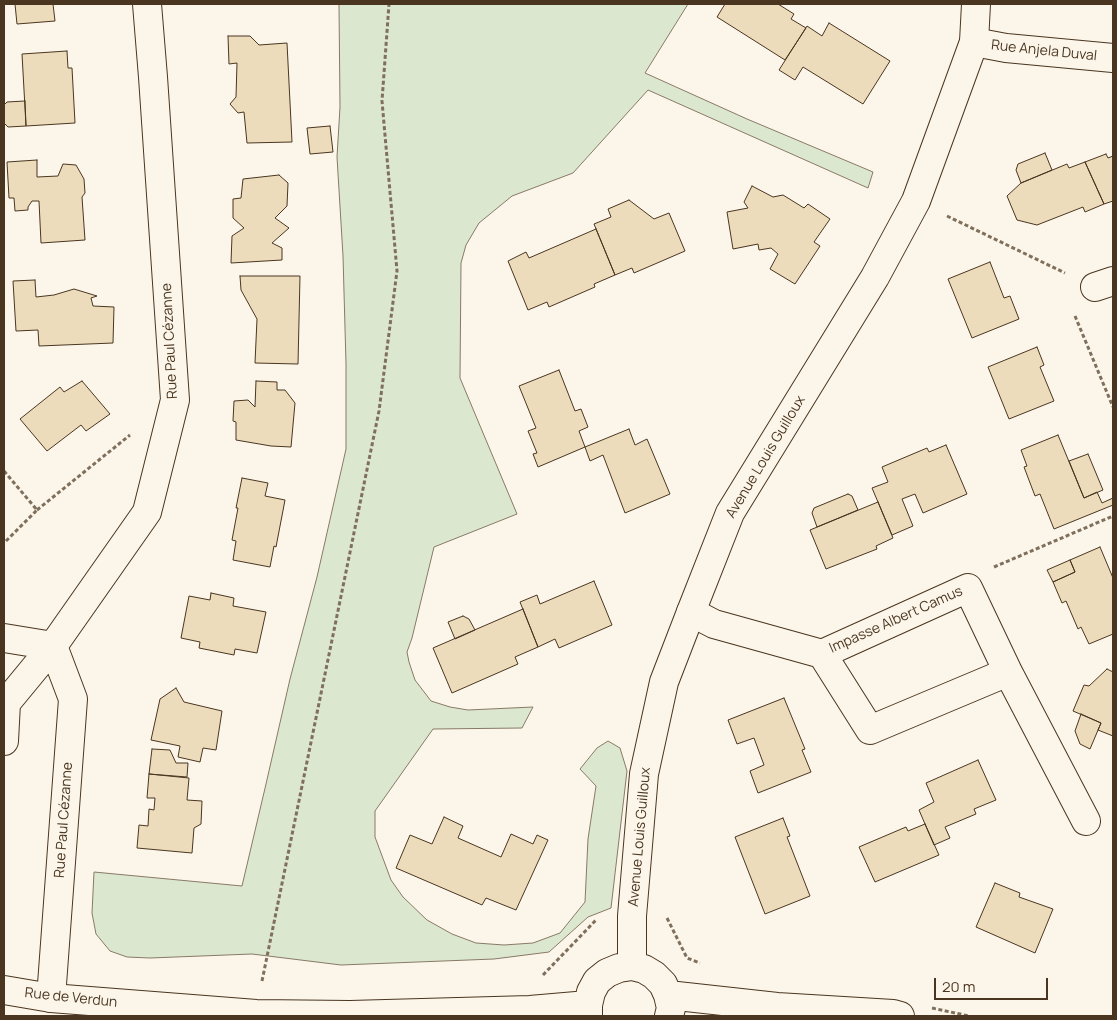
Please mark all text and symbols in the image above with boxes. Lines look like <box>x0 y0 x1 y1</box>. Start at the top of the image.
street label: Rue Anjela Duval <box>990 37 1098 65</box>
street label: Rue Paul Cézanne <box>159 283 181 399</box>
street label: Avenue Louis Guilloux <box>723 393 809 521</box>
street label: Impasse Albert Camus <box>827 583 965 657</box>
street label: Rue Paul Cézanne <box>52 761 76 879</box>
street label: Avenue Louis Guilloux <box>626 767 654 907</box>
scale bar <box>937 968 1051 1000</box>
text: 20 m <box>942 976 975 997</box>
street label: Rue de Verdun <box>24 985 118 1011</box>

